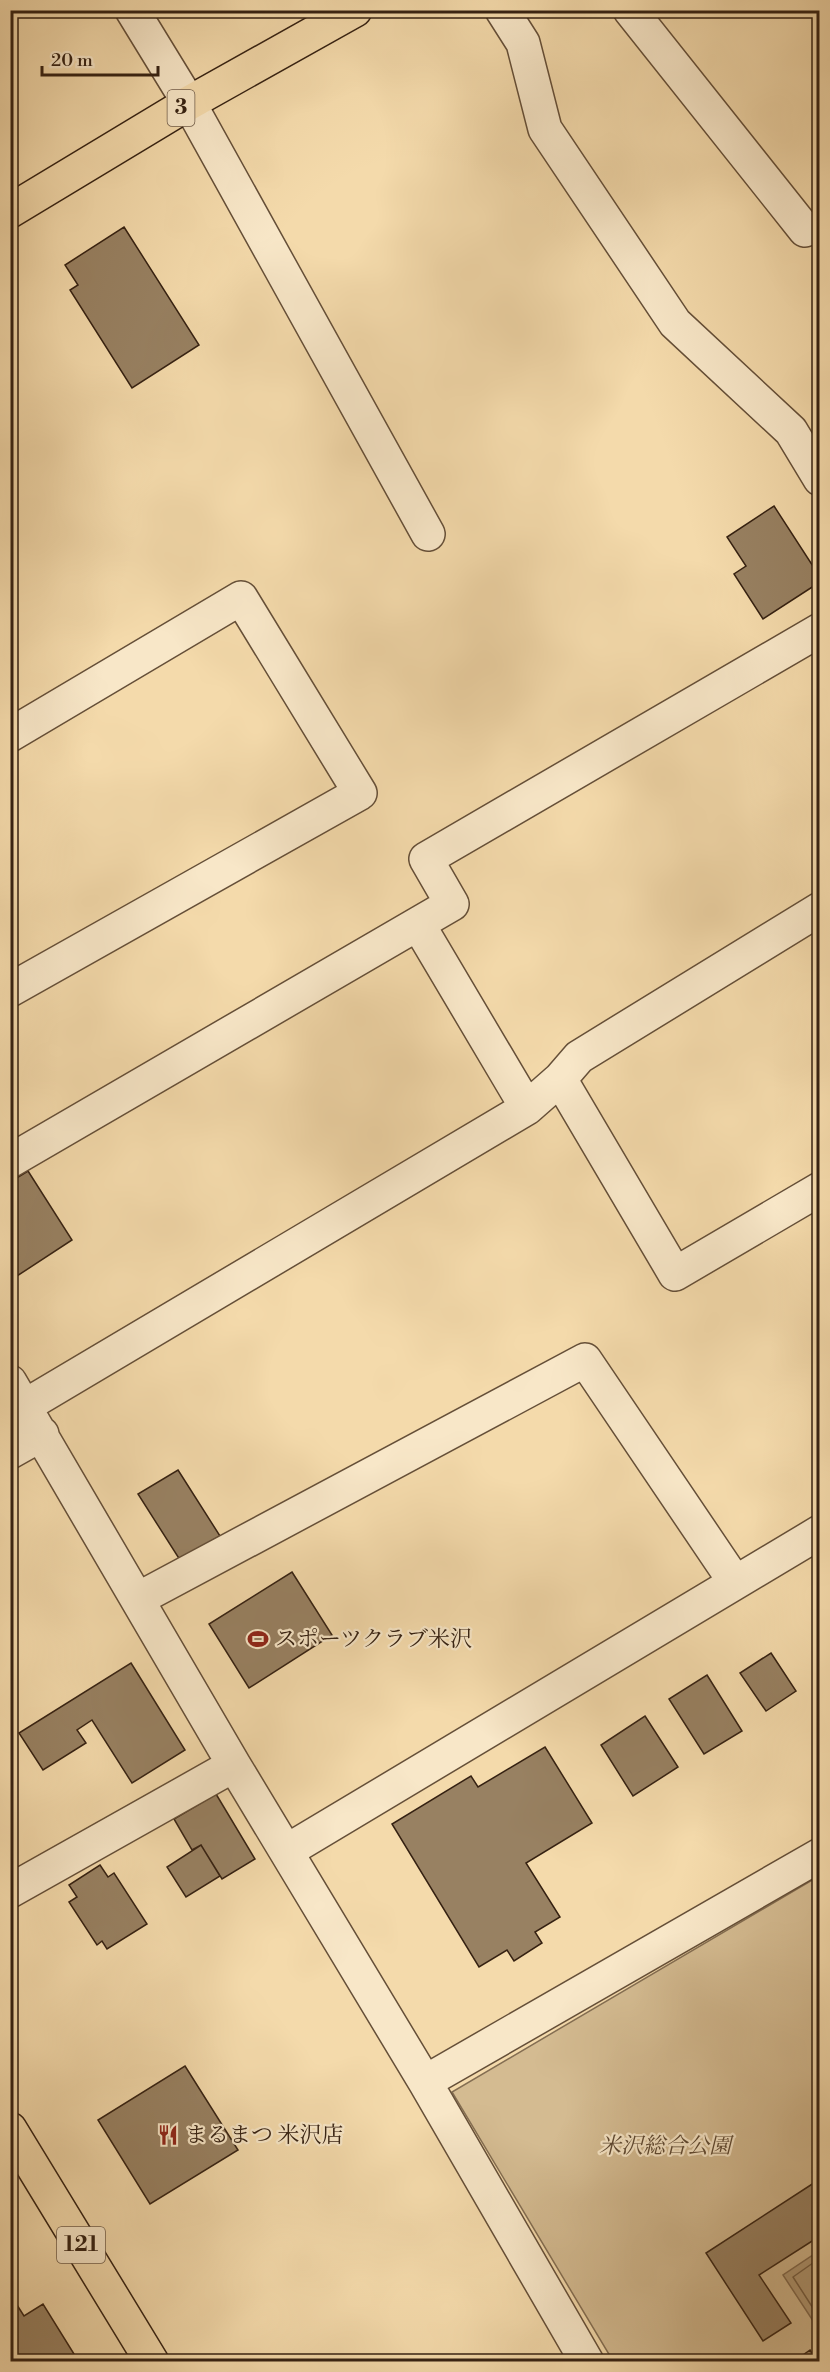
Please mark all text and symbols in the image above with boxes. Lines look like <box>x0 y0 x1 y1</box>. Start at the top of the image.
scale bar <box>42 39 158 77</box>
text: 20 m <box>51 49 93 72</box>
road number: 3 <box>168 90 195 126</box>
place label: スポーツクラブ米沢 <box>275 1626 472 1653</box>
sports icon: スポーツクラブ米沢 <box>246 1627 270 1651</box>
place label: まるまつ 米沢店 <box>185 2122 344 2149</box>
restaurant icon: まるまつ 米沢店 <box>156 2123 180 2147</box>
park label: 米沢総合公園 <box>599 2133 734 2160</box>
road number: 121 <box>57 2227 105 2263</box>

